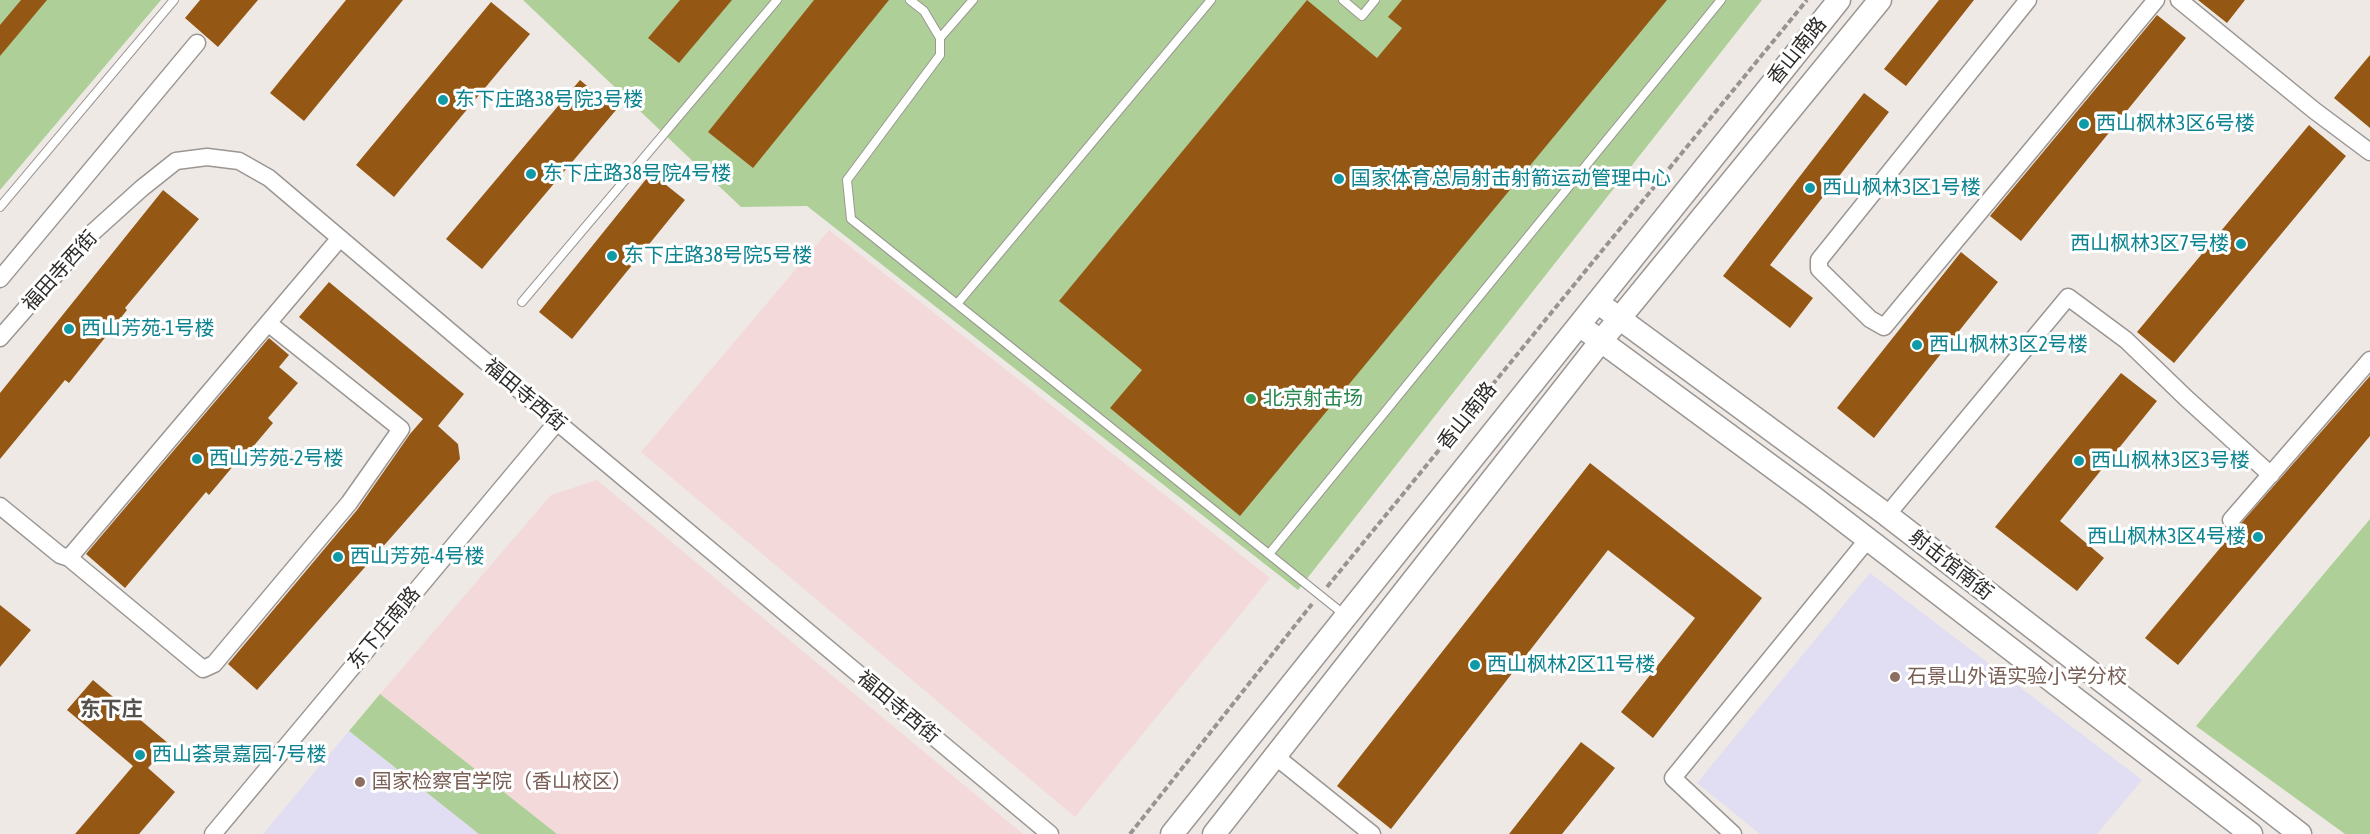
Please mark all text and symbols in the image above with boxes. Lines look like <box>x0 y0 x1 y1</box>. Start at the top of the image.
street label: 香山南路 <box>1763 12 1831 90</box>
place label: 东下庄路38号院3号楼 <box>455 88 643 112</box>
marker: 东下庄路38号院3号楼 <box>436 93 450 107</box>
place label: 西山枫林3区6号楼 <box>2096 112 2255 136</box>
marker: 西山枫林3区6号楼 <box>2077 117 2091 131</box>
place label: 东下庄路38号院4号楼 <box>543 162 731 186</box>
marker: 东下庄路38号院4号楼 <box>524 167 538 181</box>
place label: 国家体育总局射击射箭运动管理中心 <box>1351 167 1671 191</box>
marker: 国家体育总局射击射箭运动管理中心 <box>1332 172 1346 186</box>
place label: 西山枫林3区1号楼 <box>1822 176 1981 200</box>
marker: 西山枫林3区1号楼 <box>1803 181 1817 195</box>
street label: 福田寺西街 <box>18 226 102 316</box>
place label: 西山枫林3区7号楼 <box>2070 232 2229 256</box>
marker: 西山枫林3区7号楼 <box>2234 237 2248 251</box>
place label: 东下庄路38号院5号楼 <box>624 244 812 268</box>
marker: 东下庄路38号院5号楼 <box>605 249 619 263</box>
place label: 西山芳苑-1号楼 <box>81 317 214 341</box>
marker: 西山芳苑-1号楼 <box>62 322 76 336</box>
place label: 西山枫林3区2号楼 <box>1929 333 2088 357</box>
marker: 西山枫林3区2号楼 <box>1910 338 1924 352</box>
street label: 福田寺西街 <box>479 354 571 436</box>
street label: 香山南路 <box>1433 377 1501 455</box>
place label: 北京射击场 <box>1263 387 1363 411</box>
marker: 北京射击场 <box>1244 392 1258 406</box>
place label: 西山芳苑-2号楼 <box>209 447 343 471</box>
place label: 西山枫林3区3号楼 <box>2091 449 2250 473</box>
marker: 西山芳苑-2号楼 <box>190 452 204 466</box>
marker: 西山枫林3区3号楼 <box>2072 454 2086 468</box>
street label: 射击馆南街 <box>1904 525 1998 605</box>
place label: 西山枫林3区4号楼 <box>2087 525 2246 549</box>
marker: 西山枫林3区4号楼 <box>2251 530 2265 544</box>
place label: 西山芳苑-4号楼 <box>350 545 484 569</box>
marker: 西山芳苑-4号楼 <box>331 550 345 564</box>
street label: 东下庄南路 <box>343 582 425 674</box>
place label: 西山枫林2区11号楼 <box>1487 653 1655 677</box>
marker: 西山枫林2区11号楼 <box>1468 658 1482 672</box>
place label: 石景山外语实验小学分校 <box>1907 665 2127 689</box>
street label: 福田寺西街 <box>852 666 944 748</box>
marker: 石景山外语实验小学分校 <box>1888 670 1902 684</box>
district label: 东下庄 <box>80 696 142 722</box>
place label: 西山荟景嘉园-7号楼 <box>152 743 326 767</box>
marker: 西山荟景嘉园-7号楼 <box>133 748 147 762</box>
place label: 国家检察官学院（香山校区） <box>372 770 632 794</box>
marker: 国家检察官学院（香山校区） <box>353 775 367 789</box>

